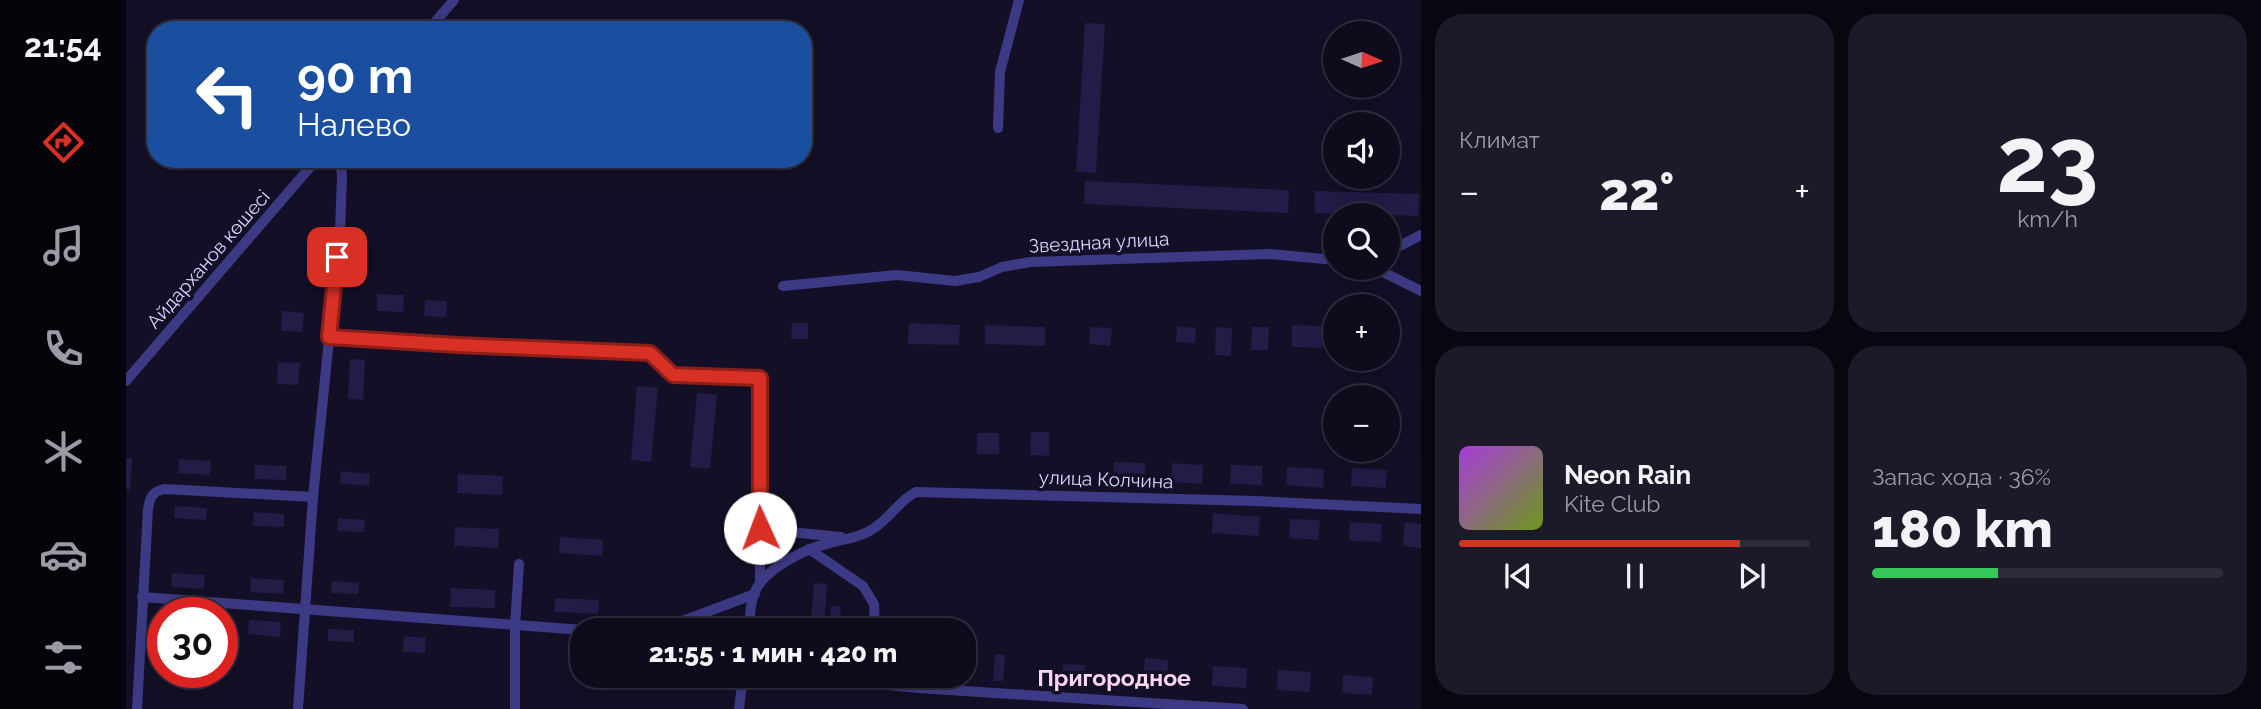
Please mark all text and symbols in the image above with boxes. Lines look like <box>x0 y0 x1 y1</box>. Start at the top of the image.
north arrow <box>1323 21 1400 98</box>
map controls <box>1323 21 1400 462</box>
text: 21:54 <box>24 27 102 64</box>
text: 90 m <box>297 47 413 104</box>
icon: left <box>182 49 273 140</box>
text: Налево <box>297 106 411 143</box>
text: 23 <box>1996 106 2099 213</box>
button: sound <box>1323 112 1400 189</box>
icon: directions <box>39 118 88 167</box>
text: Климат <box>1459 126 1540 153</box>
text: 22° <box>1599 161 1675 222</box>
text: − <box>1459 169 1479 214</box>
text: + <box>1794 169 1810 214</box>
street label: Айдарханов көшесі <box>142 185 274 333</box>
button: search <box>1323 203 1400 280</box>
text: km/h <box>2017 205 2078 232</box>
icon: music <box>39 221 88 270</box>
pin <box>307 227 367 287</box>
street label: Звездная улица <box>1028 227 1170 257</box>
icon: arrive <box>318 238 356 276</box>
button: + <box>1323 294 1400 371</box>
icon: phone <box>39 324 88 373</box>
button: − <box>1323 385 1400 462</box>
icon: climate <box>39 427 88 476</box>
text: Neon Rain <box>1564 460 1691 490</box>
text: Запас хода · 36% <box>1872 463 2051 490</box>
street label: улица Колчина <box>1038 466 1174 492</box>
text: Kite Club <box>1564 490 1661 517</box>
position arrow <box>723 491 797 565</box>
text: 180 km <box>1872 498 2053 559</box>
icon: car <box>39 530 88 579</box>
icon: previous <box>1499 557 1537 595</box>
icon: pause <box>1616 557 1654 595</box>
icon: next <box>1733 557 1771 595</box>
speed limit sign: 30 <box>147 597 238 688</box>
icon: filters <box>39 633 88 682</box>
text: 21:55 · 1 мин · 420 m <box>649 638 897 668</box>
district label: Пригородное <box>1037 664 1191 691</box>

